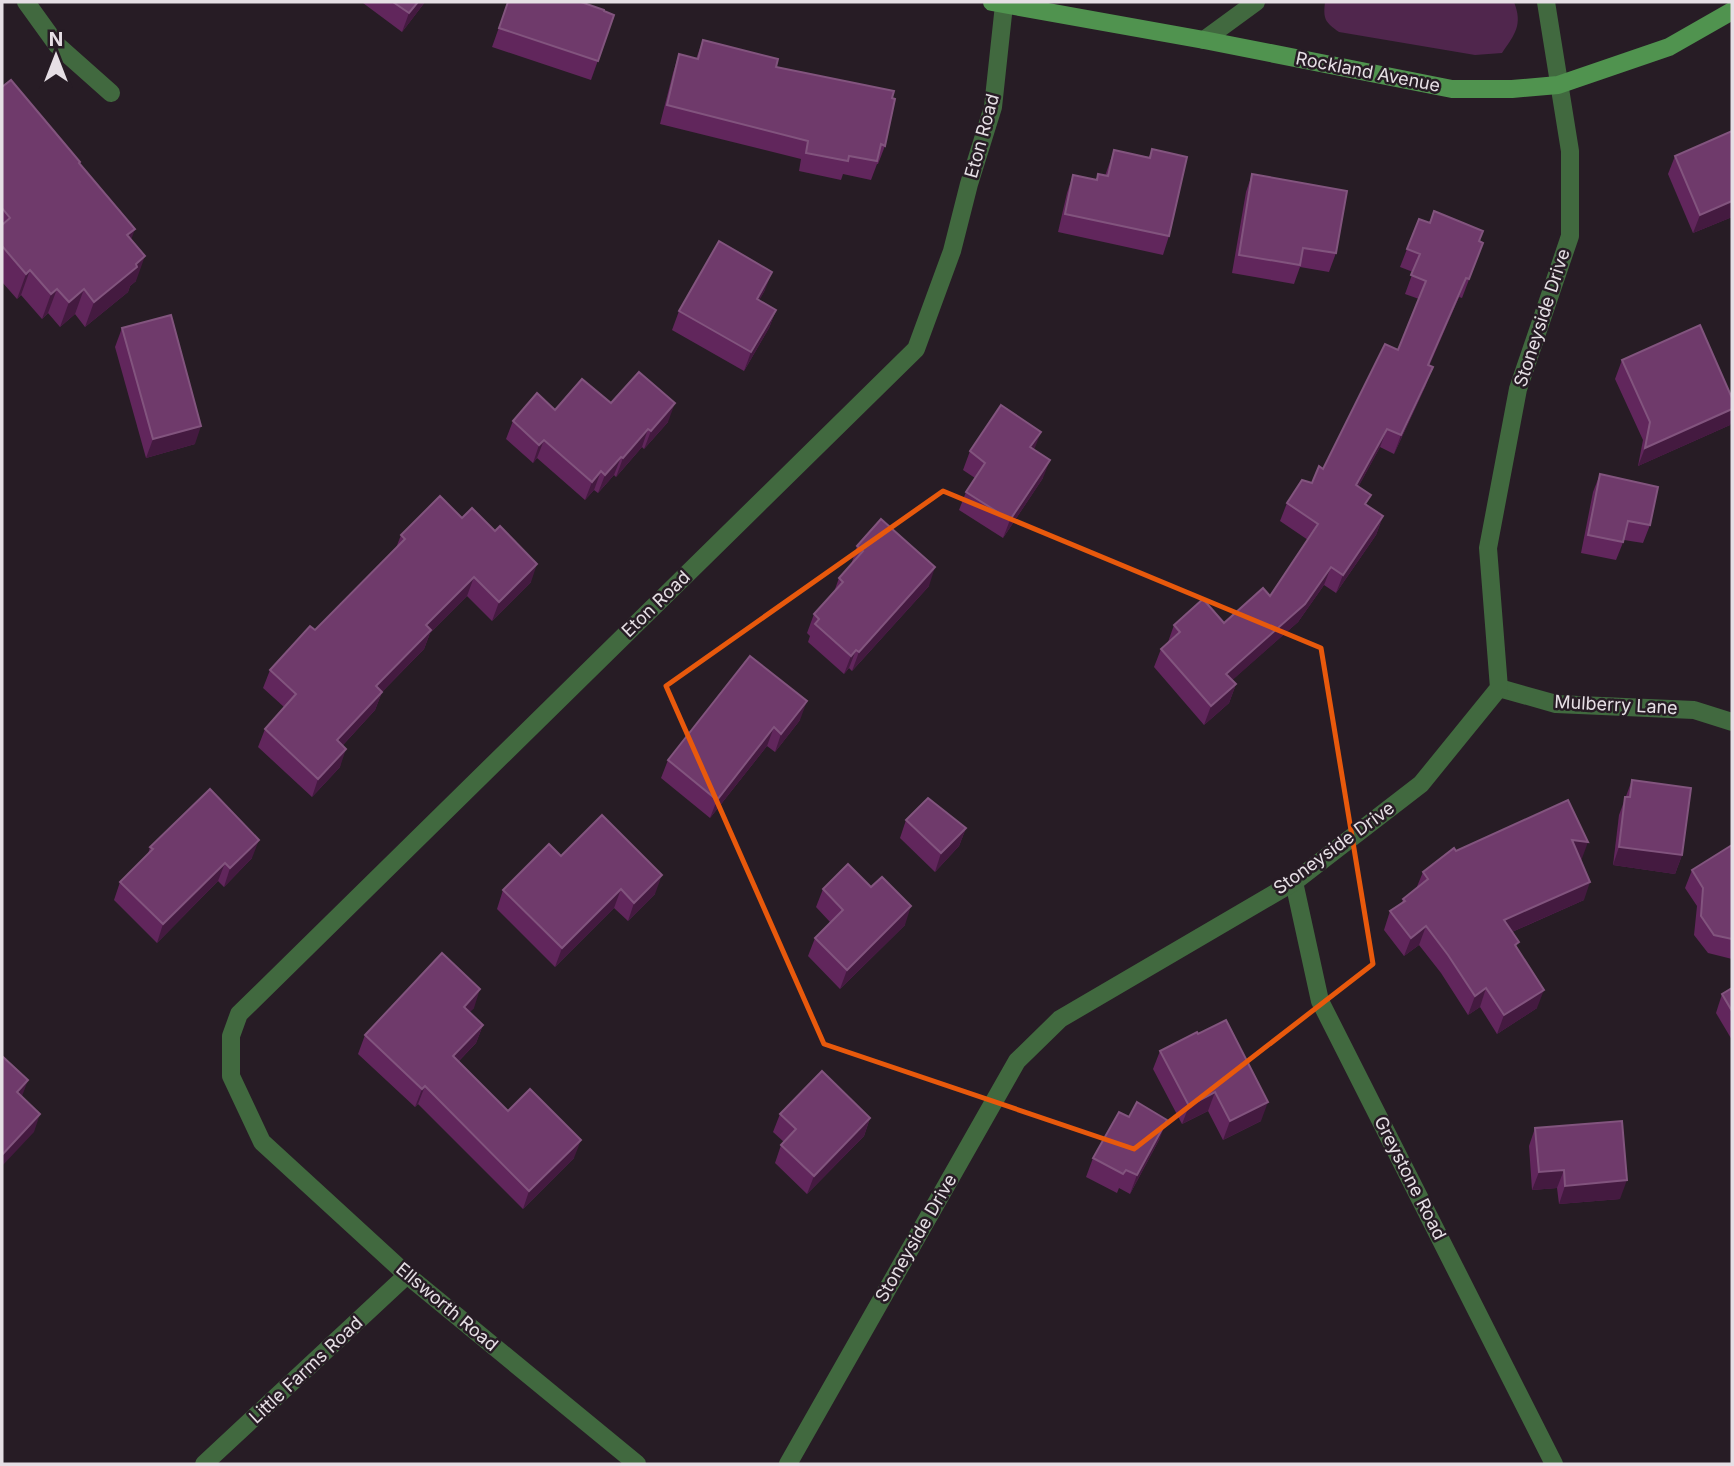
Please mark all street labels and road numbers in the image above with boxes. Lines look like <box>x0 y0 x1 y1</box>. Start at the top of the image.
street label: Rockland Avenue <box>1294 47 1442 96</box>
street label: Eton Road <box>960 91 1003 180</box>
street label: Stoneyside Drive <box>1509 246 1574 390</box>
street label: Eton Road <box>617 566 694 641</box>
street label: Mulberry Lane <box>1554 691 1678 718</box>
street label: Stoneyside Drive <box>1269 797 1398 898</box>
street label: Greystone Road <box>1370 1113 1451 1243</box>
street label: Stoneyside Drive <box>870 1170 961 1305</box>
street label: Ellsworth Road <box>392 1258 502 1355</box>
street label: Little Farms Road <box>245 1312 367 1427</box>

